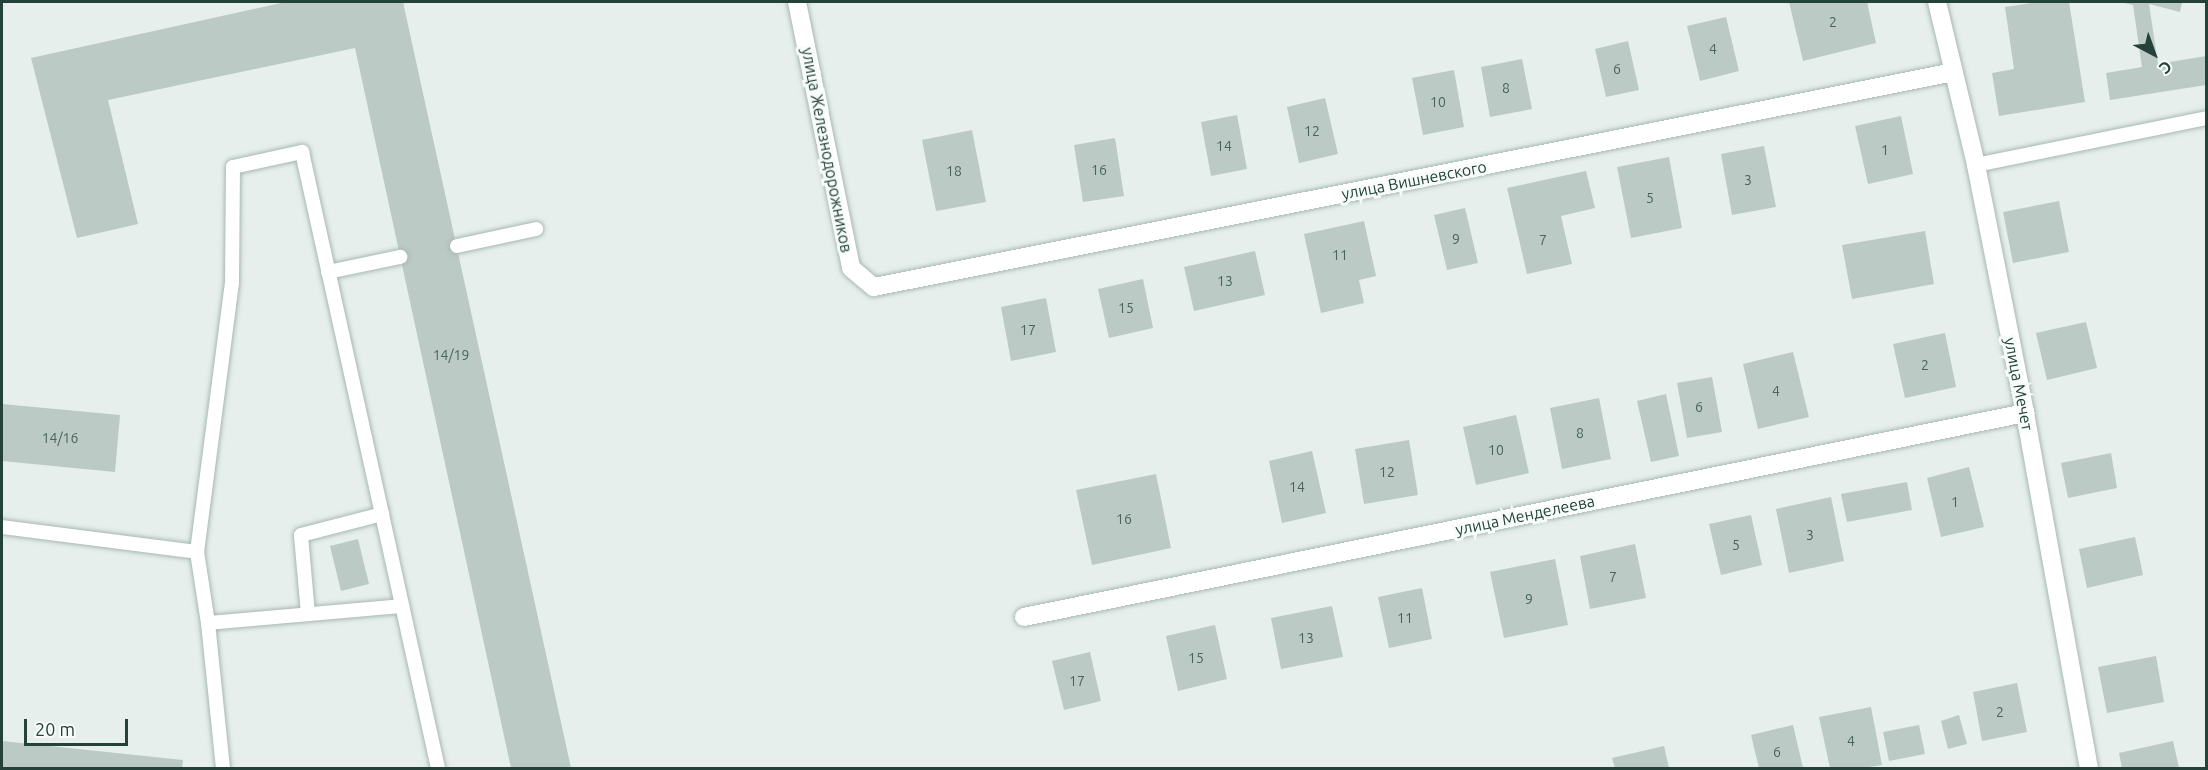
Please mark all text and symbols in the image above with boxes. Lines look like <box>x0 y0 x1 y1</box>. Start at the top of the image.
house number: 2 <box>1829 14 1837 30</box>
north arrow <box>2124 24 2184 84</box>
house number: 4 <box>1709 41 1717 57</box>
street label: улица Железнодорожников <box>798 46 856 254</box>
text: С <box>2156 57 2176 78</box>
house number: 6 <box>1613 61 1621 77</box>
house number: 8 <box>1502 80 1510 96</box>
house number: 10 <box>1430 94 1446 110</box>
house number: 12 <box>1304 123 1320 139</box>
house number: 14 <box>1216 138 1232 154</box>
house number: 1 <box>1881 142 1889 158</box>
street label: улица Вишневского <box>1340 156 1488 204</box>
house number: 16 <box>1091 162 1107 178</box>
house number: 18 <box>946 163 962 179</box>
house number: 3 <box>1744 172 1752 188</box>
house number: 5 <box>1646 190 1654 206</box>
house number: 9 <box>1452 231 1460 247</box>
house number: 7 <box>1539 232 1547 248</box>
house number: 11 <box>1332 247 1348 263</box>
house number: 13 <box>1217 273 1233 289</box>
house number: 15 <box>1118 300 1134 316</box>
house number: 17 <box>1020 322 1036 338</box>
street label: улица Мечет <box>2001 336 2037 432</box>
house number: 14/19 <box>433 347 469 363</box>
house number: 2 <box>1921 357 1929 373</box>
house number: 4 <box>1772 383 1780 399</box>
house number: 6 <box>1695 399 1703 415</box>
house number: 8 <box>1576 425 1584 441</box>
house number: 14/16 <box>42 430 78 446</box>
house number: 10 <box>1488 442 1504 458</box>
house number: 12 <box>1379 464 1395 480</box>
house number: 14 <box>1289 479 1305 495</box>
street label: улица Менделеева <box>1454 491 1596 539</box>
house number: 1 <box>1951 494 1959 510</box>
house number: 16 <box>1116 511 1132 527</box>
house number: 3 <box>1806 527 1814 543</box>
house number: 5 <box>1732 537 1740 553</box>
house number: 7 <box>1609 569 1617 585</box>
house number: 9 <box>1525 591 1533 607</box>
house number: 11 <box>1397 610 1413 626</box>
house number: 13 <box>1298 630 1314 646</box>
house number: 15 <box>1188 650 1204 666</box>
house number: 17 <box>1069 673 1085 689</box>
house number: 2 <box>1996 704 2004 720</box>
scale bar <box>27 707 130 745</box>
text: 20 m <box>35 719 75 739</box>
house number: 4 <box>1847 733 1855 749</box>
house number: 6 <box>1773 744 1781 760</box>

